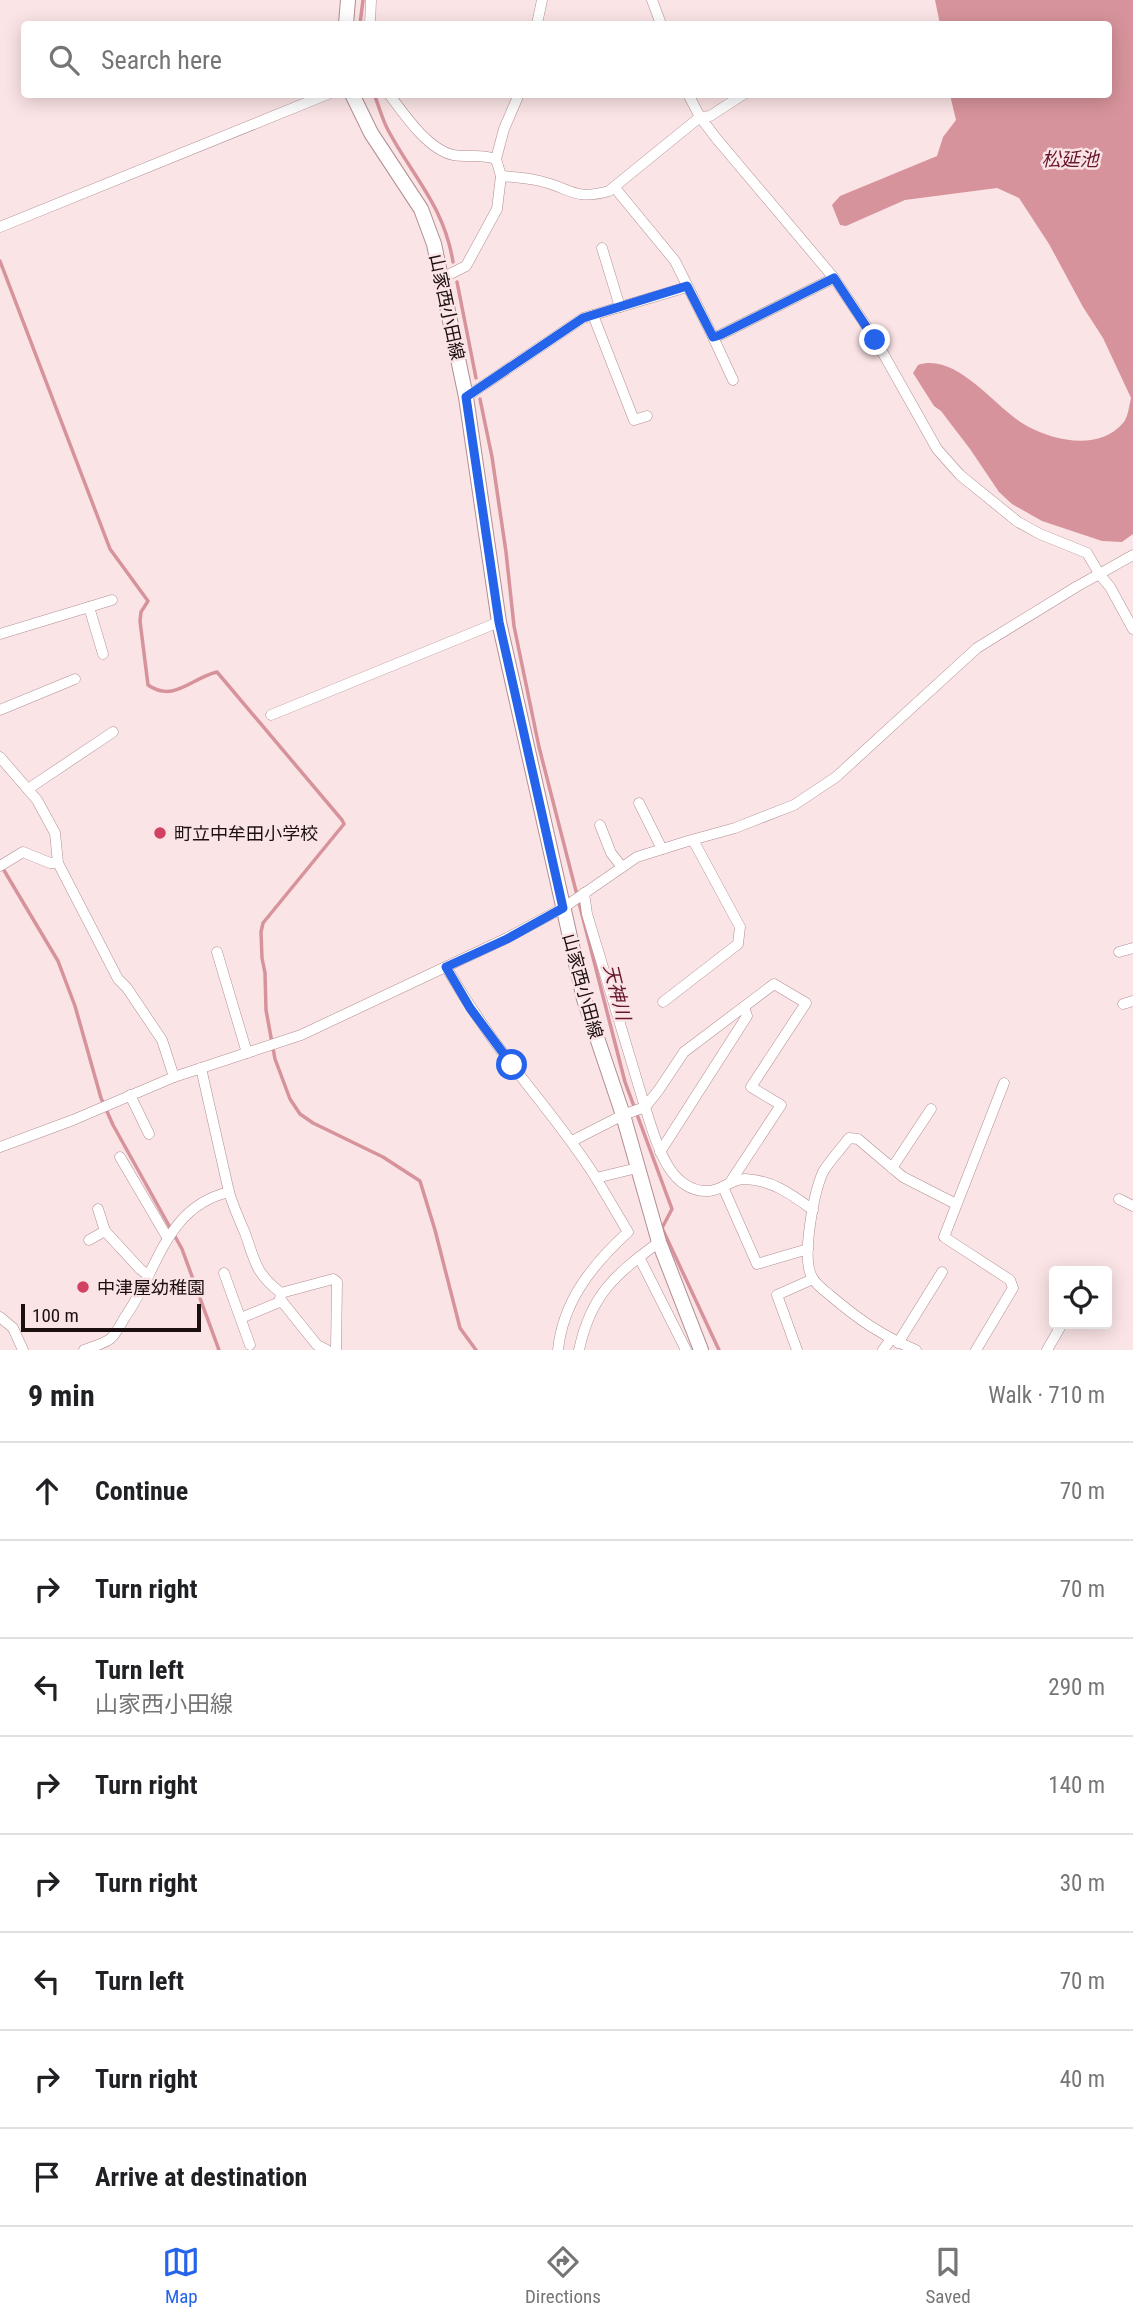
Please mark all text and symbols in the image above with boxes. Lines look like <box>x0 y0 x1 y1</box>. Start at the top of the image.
search box <box>21 21 1112 98</box>
icon: search <box>45 41 83 79</box>
text: Search here <box>101 45 222 75</box>
water label: 松延池 <box>1041 148 1100 171</box>
street label: 山家西小田線 <box>426 252 468 362</box>
route end <box>859 324 890 355</box>
place label: 町立中牟田小学校 <box>174 823 318 844</box>
marker: 町立中牟田小学校 <box>152 825 168 841</box>
street label: 山家西小田線 <box>559 931 607 1041</box>
water label: 天神川 <box>599 962 636 1024</box>
route start <box>496 1049 527 1080</box>
map controls <box>1049 1266 1112 1329</box>
button: locate <box>1049 1266 1112 1329</box>
place label: 中津屋幼稚園 <box>97 1277 205 1298</box>
marker: 中津屋幼稚園 <box>75 1279 91 1295</box>
scale bar <box>21 1301 201 1333</box>
text: 100 m <box>32 1304 79 1327</box>
text: 9 min <box>28 1378 95 1413</box>
text: Walk · 710 m <box>988 1382 1105 1409</box>
icon: ahead <box>28 1472 66 1510</box>
text: Continue <box>95 1476 188 1506</box>
text: 70 m <box>1060 1478 1105 1505</box>
icon: right <box>28 1570 66 1608</box>
text: Turn right <box>95 1574 197 1604</box>
text: 70 m <box>1060 1576 1105 1603</box>
text: Turn left <box>95 1655 184 1685</box>
icon: left <box>28 1668 66 1706</box>
text: 290 m <box>1048 1674 1105 1701</box>
text: 山家西小田線 <box>95 1691 233 1718</box>
icon: right <box>28 1766 66 1804</box>
text: Turn right <box>95 1770 197 1800</box>
text: 140 m <box>1048 1772 1105 1799</box>
icon: right <box>28 1864 66 1902</box>
text: Turn right <box>95 1868 197 1898</box>
text: 30 m <box>1060 1870 1105 1897</box>
icon: left <box>28 1962 66 2000</box>
text: Turn left <box>95 1966 184 1996</box>
text: 70 m <box>1060 1968 1105 1995</box>
icon: right <box>28 2060 66 2098</box>
text: Turn right <box>95 2064 197 2094</box>
text: 40 m <box>1060 2066 1105 2093</box>
icon: arrive <box>28 2158 66 2196</box>
text: Arrive at destination <box>95 2162 307 2192</box>
tab: Map <box>162 2243 200 2308</box>
tab: Directions <box>525 2243 601 2308</box>
tab: Saved <box>925 2243 971 2308</box>

